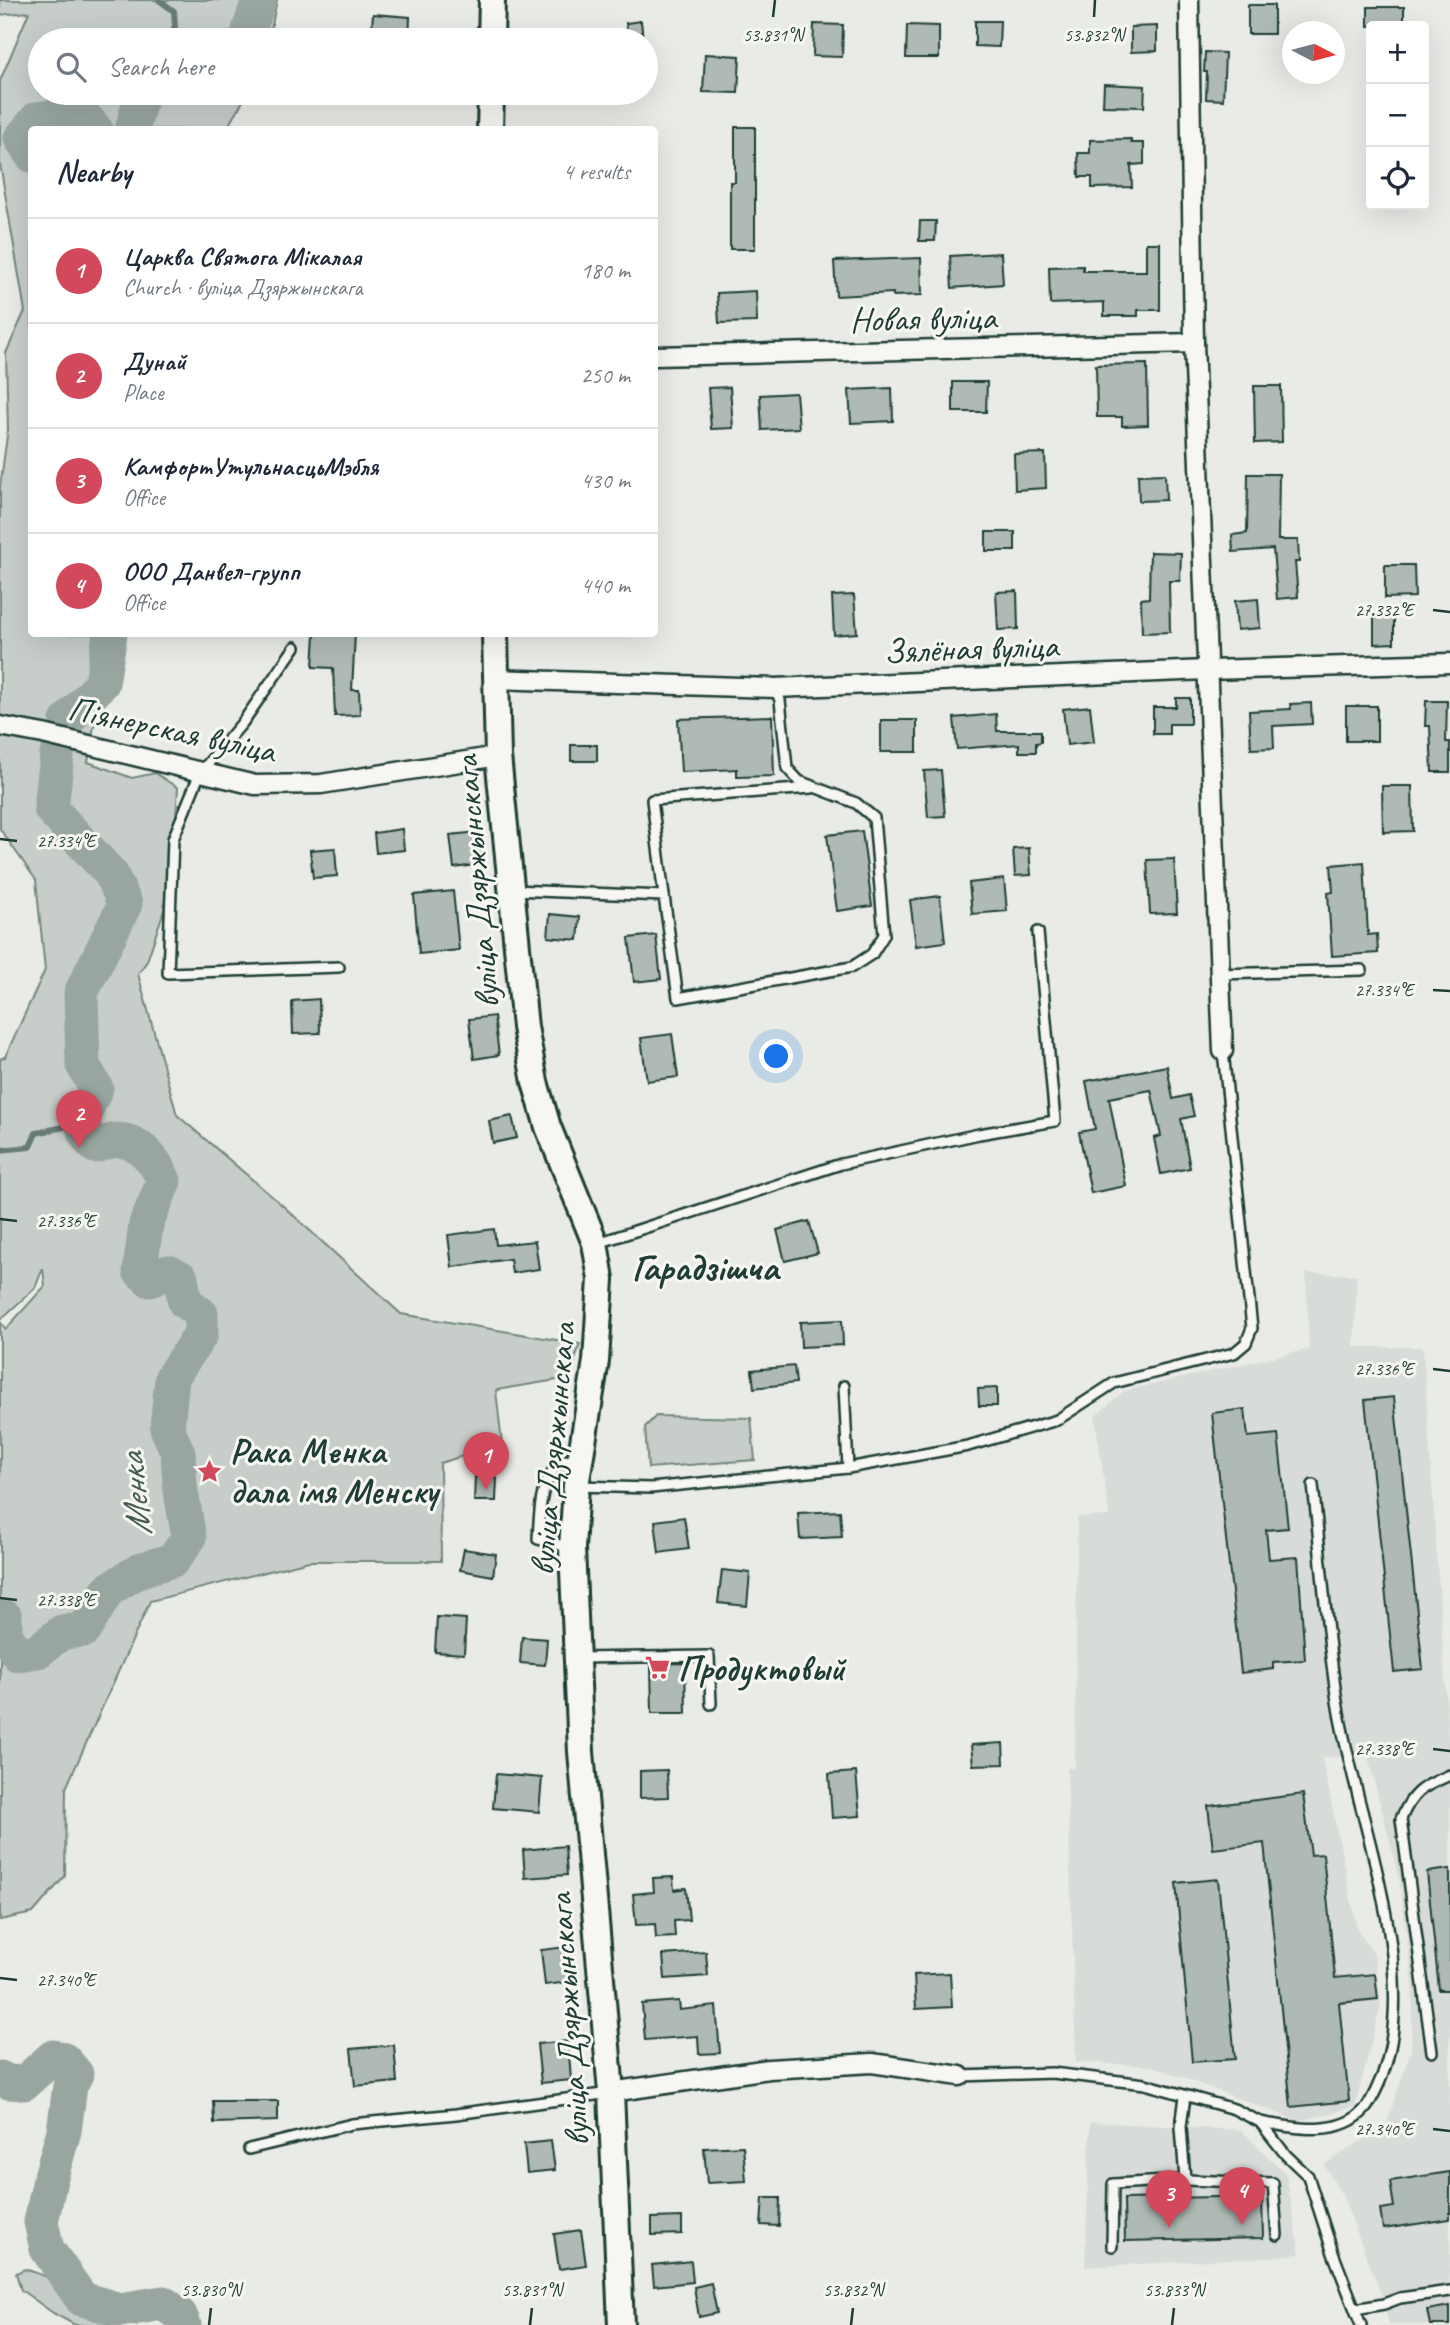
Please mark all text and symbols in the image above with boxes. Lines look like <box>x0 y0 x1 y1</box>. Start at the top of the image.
north arrow <box>1282 21 1345 84</box>
map controls <box>1366 21 1429 210</box>
button: + <box>1366 21 1429 84</box>
text: 53.831°N <box>743 24 806 46</box>
text: 53.832°N <box>1064 24 1127 46</box>
search box <box>28 28 658 105</box>
icon: search <box>52 48 90 86</box>
text: Search here <box>108 50 214 83</box>
button: − <box>1366 84 1429 147</box>
button: locate <box>1366 147 1429 210</box>
text: Nearby <box>56 153 132 191</box>
text: 4 results <box>563 157 630 186</box>
text: Царква Святога Мікалая <box>123 240 361 273</box>
text: 1 <box>74 256 84 285</box>
text: 180 m <box>581 256 630 285</box>
text: Church · вуліца Дзяржынскага <box>123 273 363 302</box>
street label: Новая вуліца <box>849 295 999 342</box>
text: Дунай <box>123 345 186 378</box>
text: 2 <box>74 361 84 390</box>
text: 250 m <box>581 361 630 390</box>
text: Place <box>123 378 163 407</box>
text: КамфортУтульнасцьМэбля <box>123 450 378 483</box>
text: 3 <box>74 466 84 495</box>
text: 430 m <box>581 466 630 495</box>
text: Office <box>123 483 165 512</box>
text: ООО Данвел-групп <box>123 555 300 588</box>
text: 4 <box>74 571 84 600</box>
text: 440 m <box>581 571 630 600</box>
text: Office <box>123 588 165 617</box>
text: 27.332°E <box>1355 599 1416 621</box>
street label: Зялёная вуліца <box>883 623 1062 674</box>
street label: Піянерская вуліца <box>64 686 282 774</box>
street label: вуліца Дзяржынскага <box>443 752 510 1010</box>
text: 27.334°E <box>37 830 98 852</box>
text: 27.334°E <box>1355 979 1416 1001</box>
your location <box>759 1039 793 1073</box>
pin: 2 <box>56 1090 102 1148</box>
text: 27.336°E <box>37 1210 98 1232</box>
district label: Гарадзішча <box>632 1244 781 1291</box>
street label: вуліца Дзяржынскага <box>519 1319 586 1577</box>
text: 27.336°E <box>1355 1358 1416 1380</box>
place label: Рака Менка дала імя Менску <box>230 1429 442 1514</box>
pin: 1 <box>463 1432 509 1490</box>
water label: Менка <box>106 1448 162 1538</box>
place icon: Рака Менка дала імя Менску <box>196 1457 224 1485</box>
text: 27.338°E <box>37 1589 98 1611</box>
place label: Продуктовый <box>678 1646 847 1691</box>
supermarket icon: Продуктовый <box>644 1654 672 1682</box>
text: 27.338°E <box>1355 1738 1416 1760</box>
street label: вуліца Дзяржынскага <box>537 1890 600 2148</box>
text: 27.340°E <box>37 1969 98 1991</box>
text: 27.340°E <box>1355 2118 1416 2140</box>
pin: 4 <box>1219 2167 1265 2225</box>
pin: 3 <box>1146 2170 1192 2228</box>
text: 53.830°N <box>181 2279 244 2301</box>
text: 53.831°N <box>502 2279 565 2301</box>
text: 53.832°N <box>823 2279 886 2301</box>
text: 53.833°N <box>1144 2279 1207 2301</box>

